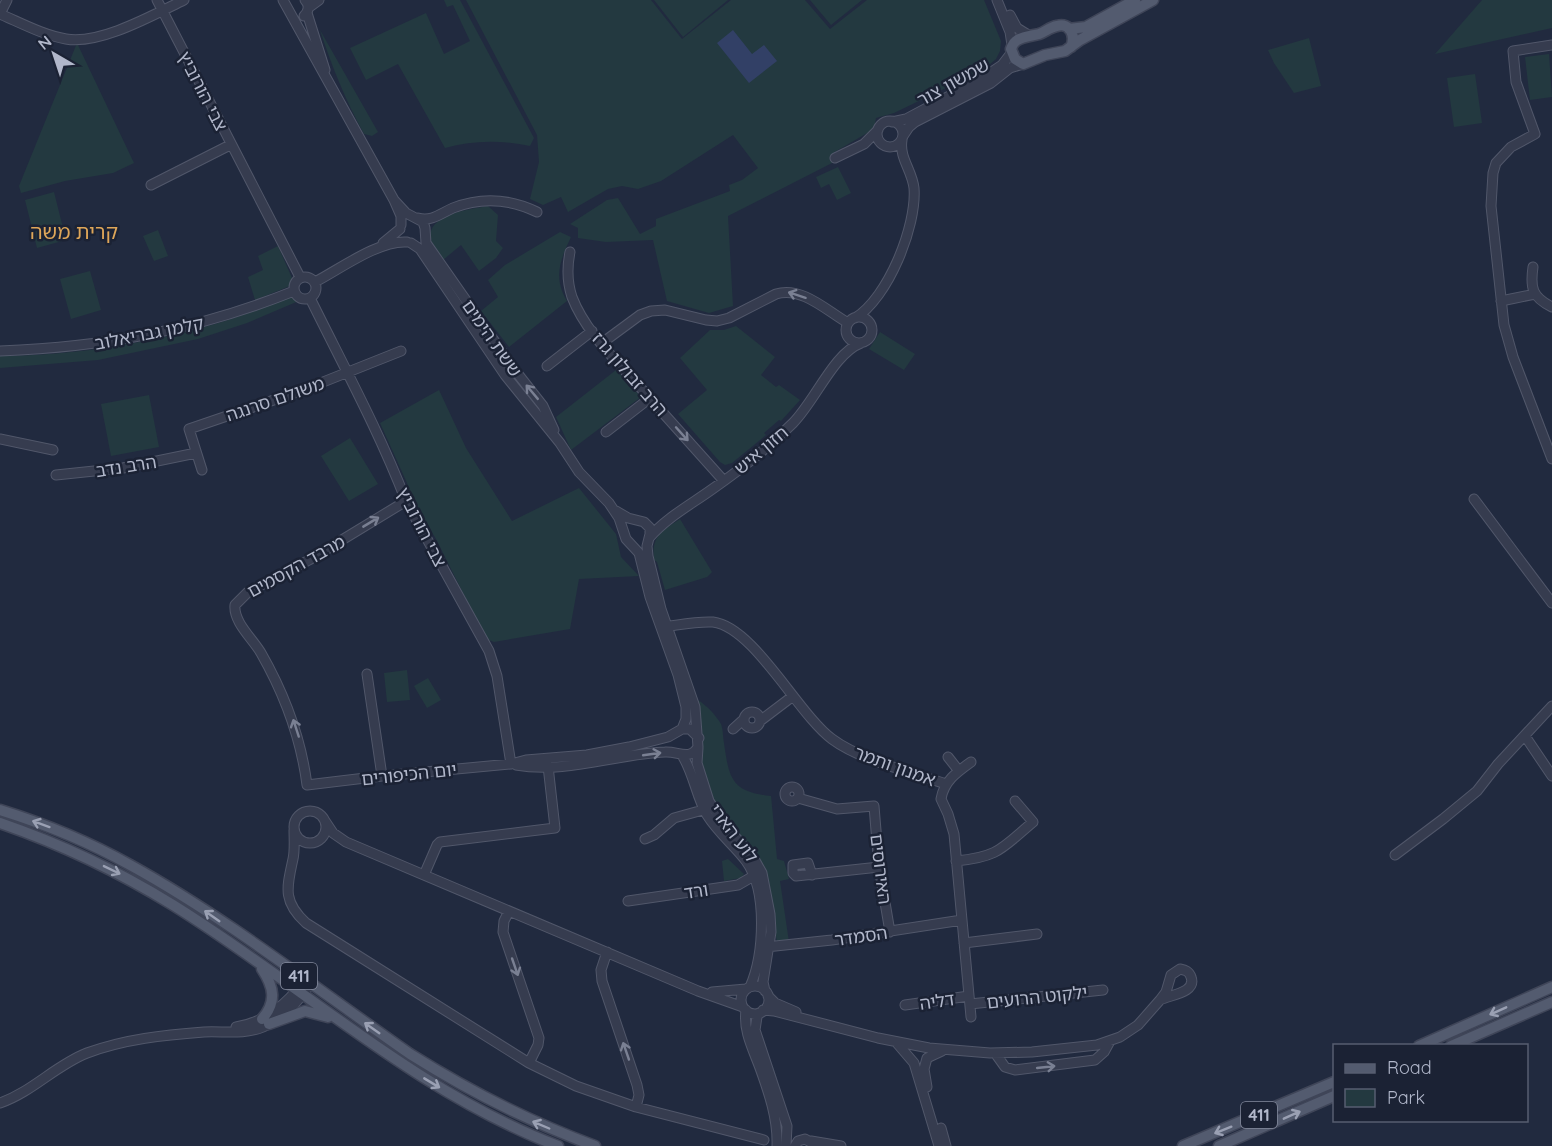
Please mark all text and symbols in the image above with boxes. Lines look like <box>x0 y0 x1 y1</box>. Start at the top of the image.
north arrow <box>24 24 84 84</box>
text: N <box>34 31 55 54</box>
street label: צבי הורוביץ <box>173 47 233 135</box>
street label: שמשון צור <box>913 53 993 111</box>
district label: קרית משה <box>30 219 118 244</box>
one-way arrow <box>788 289 807 300</box>
street label: ששת הימים <box>457 295 527 381</box>
street label: קלמן גבריאלוב <box>92 311 206 355</box>
street label: הרב זבולון גרז <box>587 327 673 421</box>
street label: משולם סרנגה <box>223 371 327 427</box>
one-way arrow <box>525 385 538 401</box>
street label: חזון איש <box>729 421 793 479</box>
one-way arrow <box>675 426 689 441</box>
street label: הרב נדב <box>94 450 158 482</box>
street label: צבי הורוביץ <box>392 483 452 571</box>
one-way arrow <box>362 516 379 528</box>
street label: מרבד הקסמים <box>243 530 349 602</box>
one-way arrow <box>289 719 300 738</box>
street label: אמנון ותמר <box>851 741 939 791</box>
one-way arrow <box>642 748 662 759</box>
street label: יום הכיפורים <box>360 758 458 790</box>
street label: לוע הארי <box>704 799 764 867</box>
one-way arrow <box>32 818 51 829</box>
street label: האירוסים <box>865 833 897 905</box>
one-way arrow <box>103 865 121 877</box>
street label: ורד <box>682 878 710 904</box>
one-way arrow <box>205 910 221 922</box>
street label: הסמדר <box>833 921 889 951</box>
one-way arrow <box>510 957 521 975</box>
road number: 411 <box>281 963 317 989</box>
street label: ילקוט הרועים <box>985 980 1089 1014</box>
street label: דליה <box>918 987 956 1015</box>
one-way arrow <box>1490 1006 1508 1017</box>
one-way arrow <box>365 1021 381 1034</box>
one-way arrow <box>619 1042 630 1061</box>
legend <box>1333 1044 1528 1122</box>
text: Road <box>1387 1056 1432 1079</box>
one-way arrow <box>1035 1061 1055 1072</box>
one-way arrow <box>423 1077 440 1089</box>
text: Park <box>1387 1086 1425 1109</box>
road number: 411 <box>1241 1102 1277 1128</box>
one-way arrow <box>1283 1109 1301 1120</box>
one-way arrow <box>532 1119 550 1130</box>
one-way arrow <box>1214 1125 1233 1136</box>

